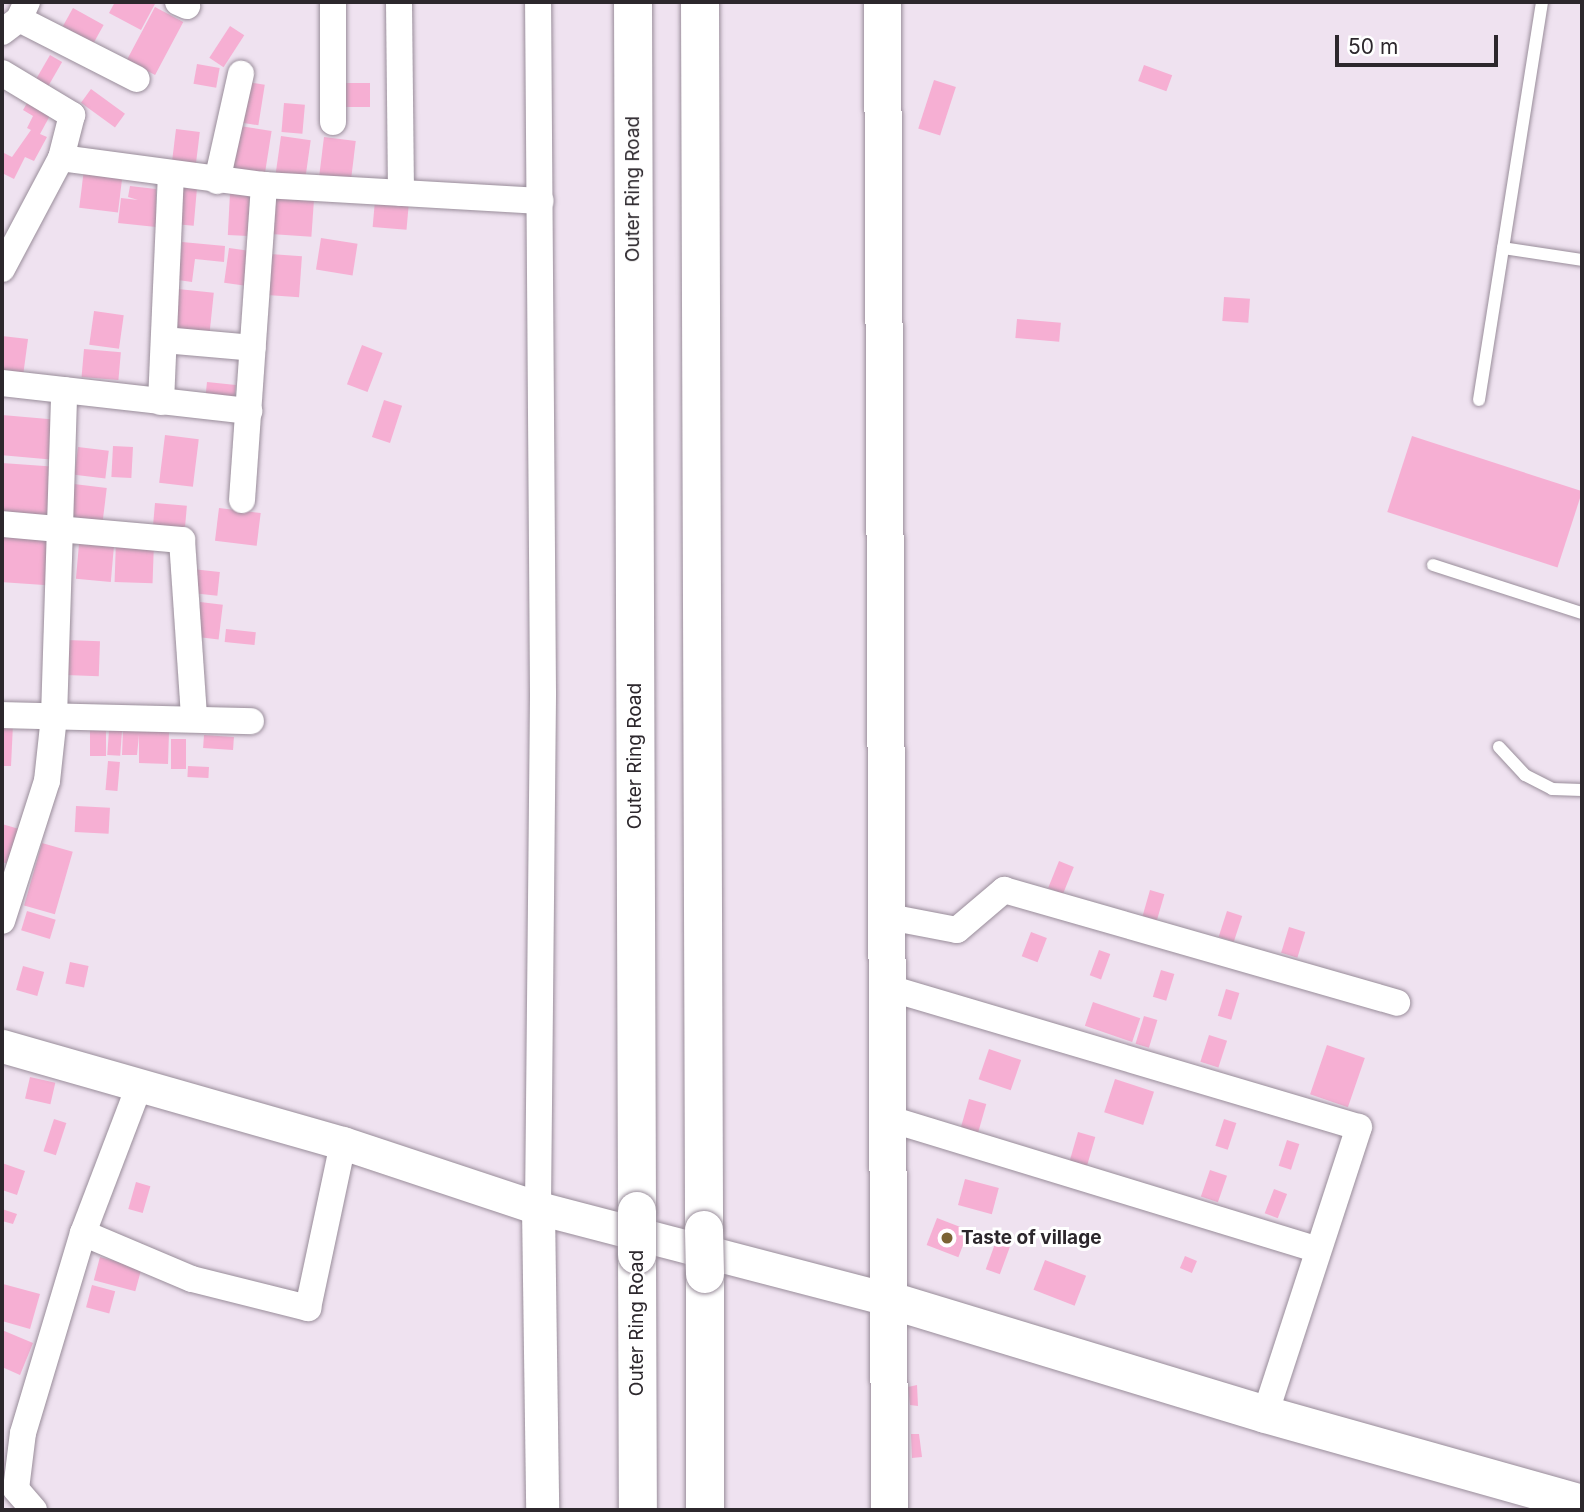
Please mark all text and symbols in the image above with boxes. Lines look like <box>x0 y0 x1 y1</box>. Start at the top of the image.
scale bar <box>1339 21 1502 65</box>
text: 50 m <box>1348 34 1398 59</box>
street label: Outer Ring Road <box>622 116 644 262</box>
street label: Outer Ring Road <box>624 683 646 829</box>
place label: Taste of village <box>961 1227 1101 1249</box>
marker: Taste of village <box>939 1230 955 1246</box>
street label: Outer Ring Road <box>626 1250 648 1396</box>

